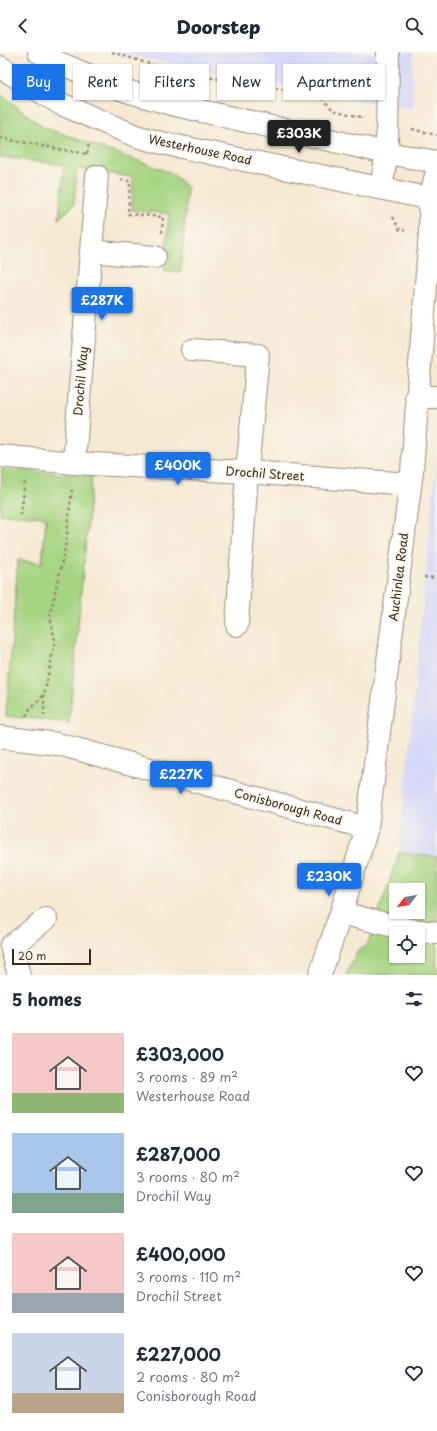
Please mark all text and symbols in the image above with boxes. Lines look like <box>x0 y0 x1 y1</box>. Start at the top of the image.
text: Doorstep <box>176 13 261 40</box>
icon: back <box>12 15 34 37</box>
icon: search <box>403 15 425 37</box>
chip: Buy <box>12 64 65 100</box>
chip: Rent <box>73 64 132 100</box>
chip: Filters <box>140 64 209 100</box>
chip: New <box>217 64 275 100</box>
chip: Apartment <box>283 64 385 100</box>
pin: £303K <box>271 120 327 154</box>
text: £303K <box>277 123 321 142</box>
street label: Westerhouse Road <box>147 129 254 169</box>
pin: £287K <box>74 287 130 321</box>
text: £287K <box>81 290 123 309</box>
street label: Drochil Way <box>68 345 92 416</box>
pin: £400K <box>150 452 206 486</box>
text: £400K <box>155 455 201 474</box>
street label: Drochil Street <box>225 461 305 485</box>
street label: Auchinlea Road <box>384 531 412 622</box>
pin: £227K <box>153 761 209 795</box>
text: £227K <box>159 764 203 783</box>
street label: Conisborough Road <box>232 783 344 829</box>
pin: £230K <box>301 863 357 897</box>
text: £230K <box>306 866 352 885</box>
north arrow <box>389 883 425 919</box>
map controls <box>389 883 425 963</box>
button: locate <box>389 927 425 963</box>
scale bar <box>12 947 91 966</box>
text: 20 m <box>18 947 46 964</box>
text: 5 homes <box>12 986 82 1012</box>
icon: filters <box>403 988 425 1010</box>
text: £303,000 <box>136 1041 224 1067</box>
icon: home <box>44 1049 92 1097</box>
icon: heart <box>403 1062 425 1084</box>
text: 3 rooms · 89 m² <box>136 1067 238 1086</box>
text: Westerhouse Road <box>136 1086 250 1105</box>
text: £287,000 <box>136 1141 220 1167</box>
icon: home <box>44 1149 92 1197</box>
icon: heart <box>403 1162 425 1184</box>
text: 3 rooms · 80 m² <box>136 1167 240 1186</box>
text: Drochil Way <box>136 1186 211 1205</box>
text: £400,000 <box>136 1241 226 1267</box>
icon: home <box>44 1249 92 1297</box>
icon: heart <box>403 1262 425 1284</box>
text: 3 rooms · 110 m² <box>136 1267 241 1286</box>
text: Drochil Street <box>136 1286 222 1305</box>
text: £227,000 <box>136 1341 221 1367</box>
icon: home <box>44 1349 92 1397</box>
icon: heart <box>403 1362 425 1384</box>
text: 2 rooms · 80 m² <box>136 1367 241 1386</box>
text: Conisborough Road <box>136 1386 257 1405</box>

